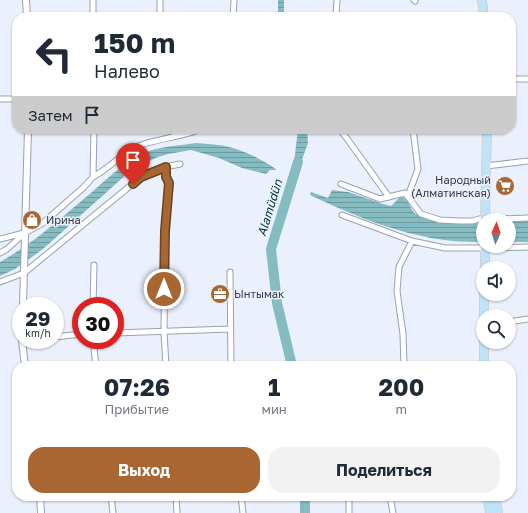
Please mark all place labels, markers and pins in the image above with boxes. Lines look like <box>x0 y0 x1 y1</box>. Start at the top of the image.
pin <box>116 143 150 184</box>
place label: Народный (Алматинская) <box>411 173 491 199</box>
supermarket icon: Народный (Алматинская) <box>494 175 516 197</box>
shop icon: Ирина <box>21 209 43 231</box>
place label: Ирина <box>46 213 81 226</box>
office icon: Ынтымак <box>209 283 231 305</box>
place label: Ынтымак <box>234 287 285 300</box>

